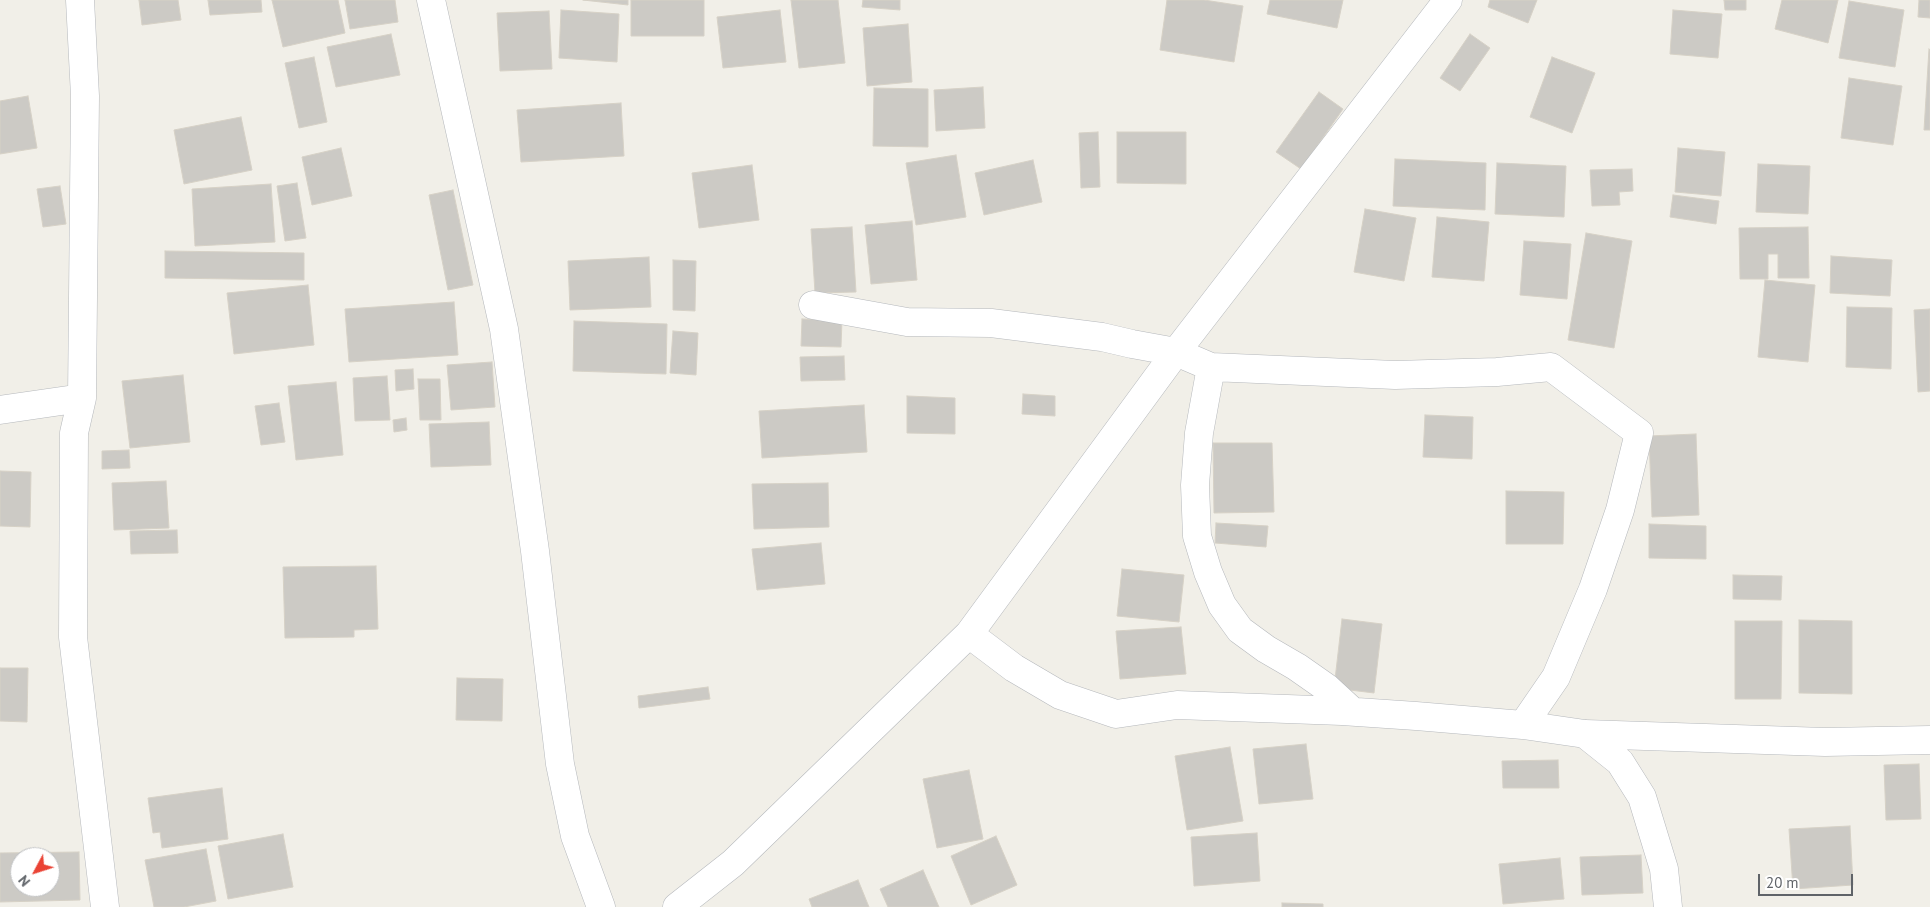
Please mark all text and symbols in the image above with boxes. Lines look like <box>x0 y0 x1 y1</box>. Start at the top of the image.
north arrow <box>10 847 60 897</box>
scale bar <box>1760 864 1855 896</box>
text: N <box>14 872 34 890</box>
text: 20 m <box>1766 873 1799 892</box>

